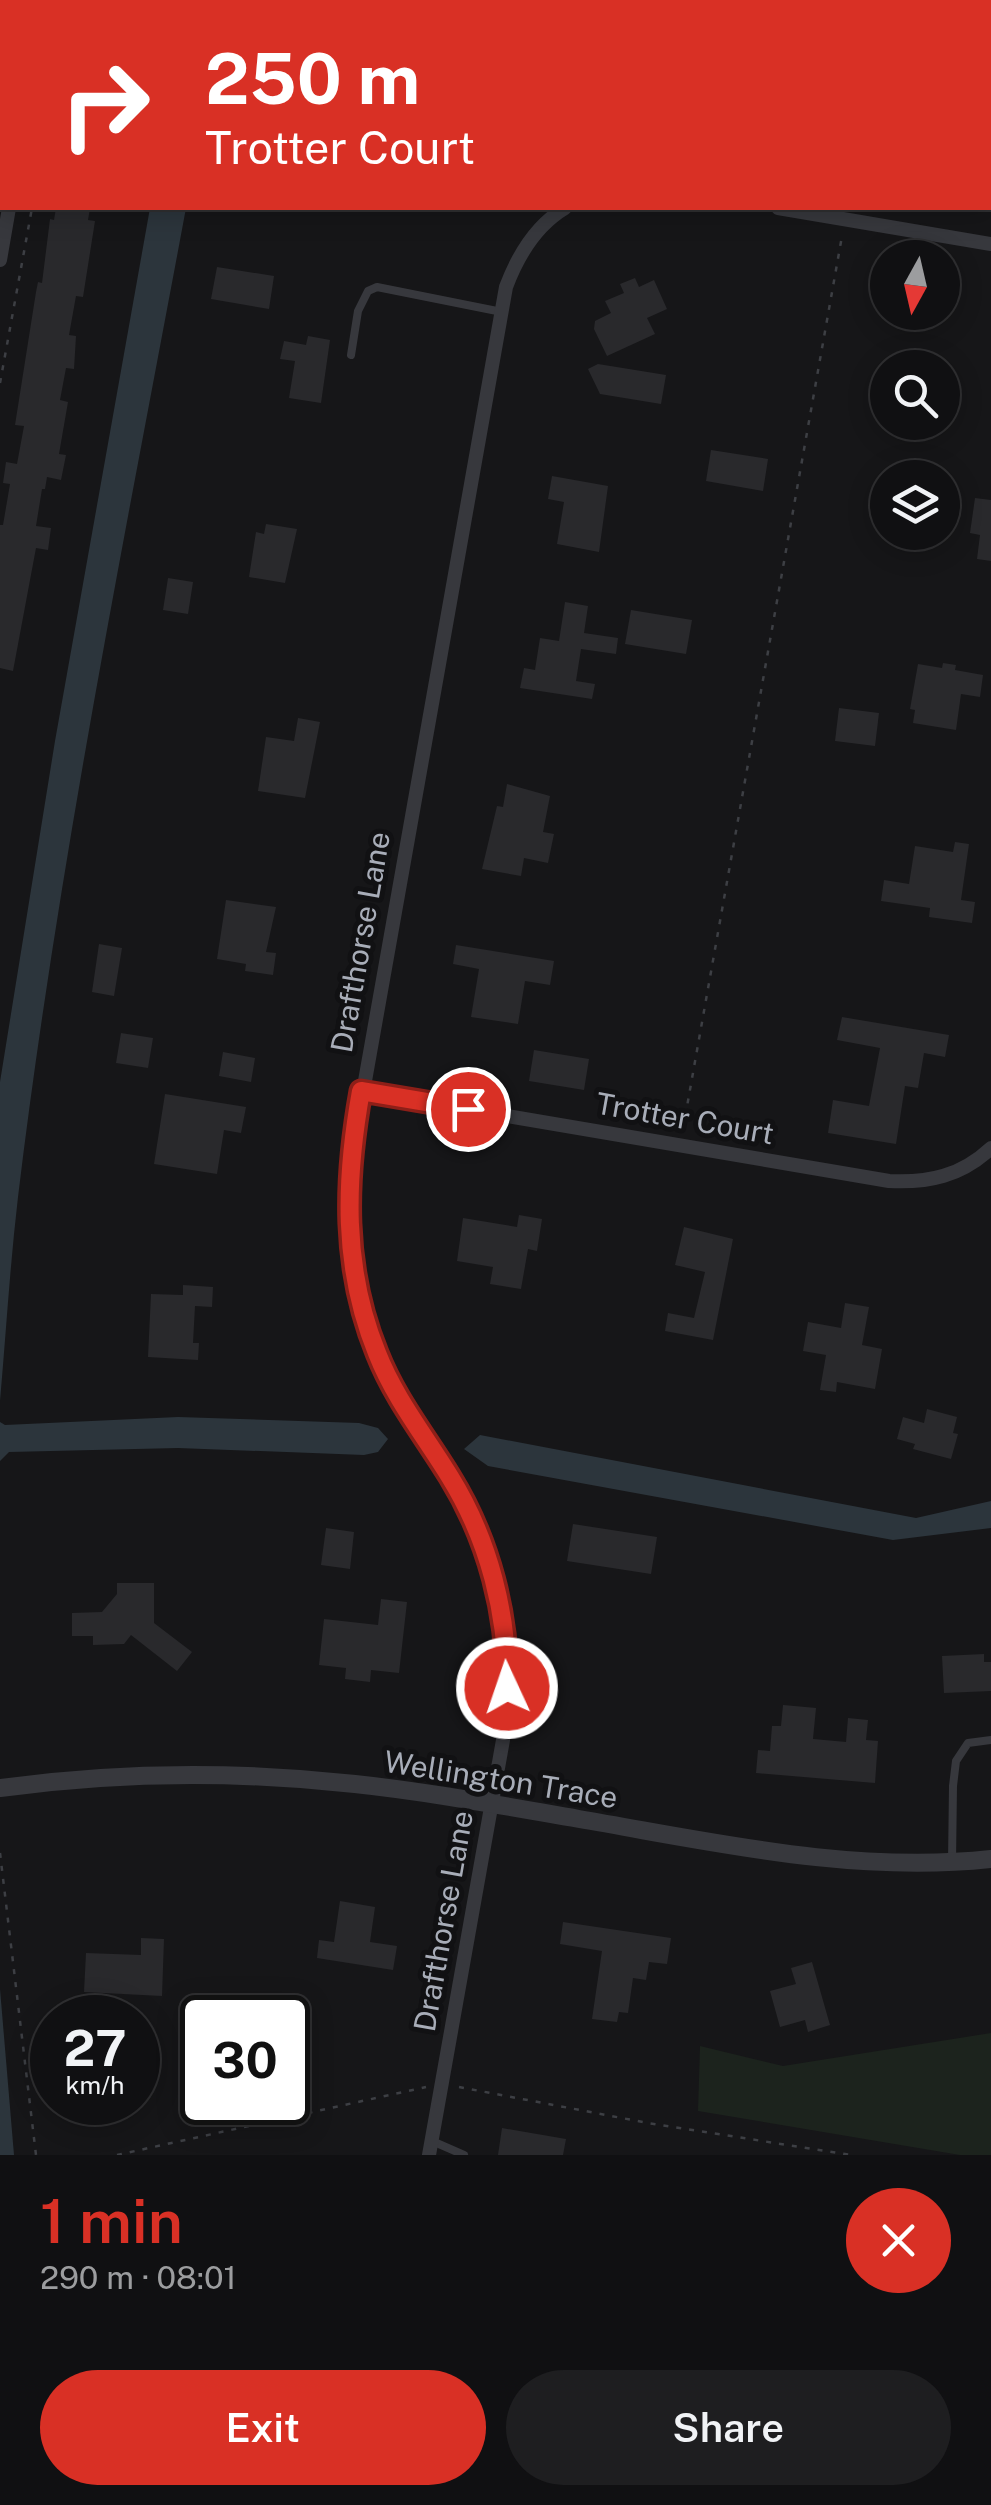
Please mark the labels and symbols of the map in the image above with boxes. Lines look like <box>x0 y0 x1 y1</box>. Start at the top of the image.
north arrow <box>870 240 960 330</box>
street label: Drafthorse Lane <box>323 829 397 1055</box>
pin <box>426 1067 511 1152</box>
street label: Trotter Court <box>593 1085 777 1151</box>
position arrow <box>455 1636 559 1740</box>
street label: Wellington Trace <box>382 1743 620 1815</box>
street label: Drafthorse Lane <box>406 1808 480 2034</box>
speed limit sign: 30 <box>180 1995 310 2125</box>

